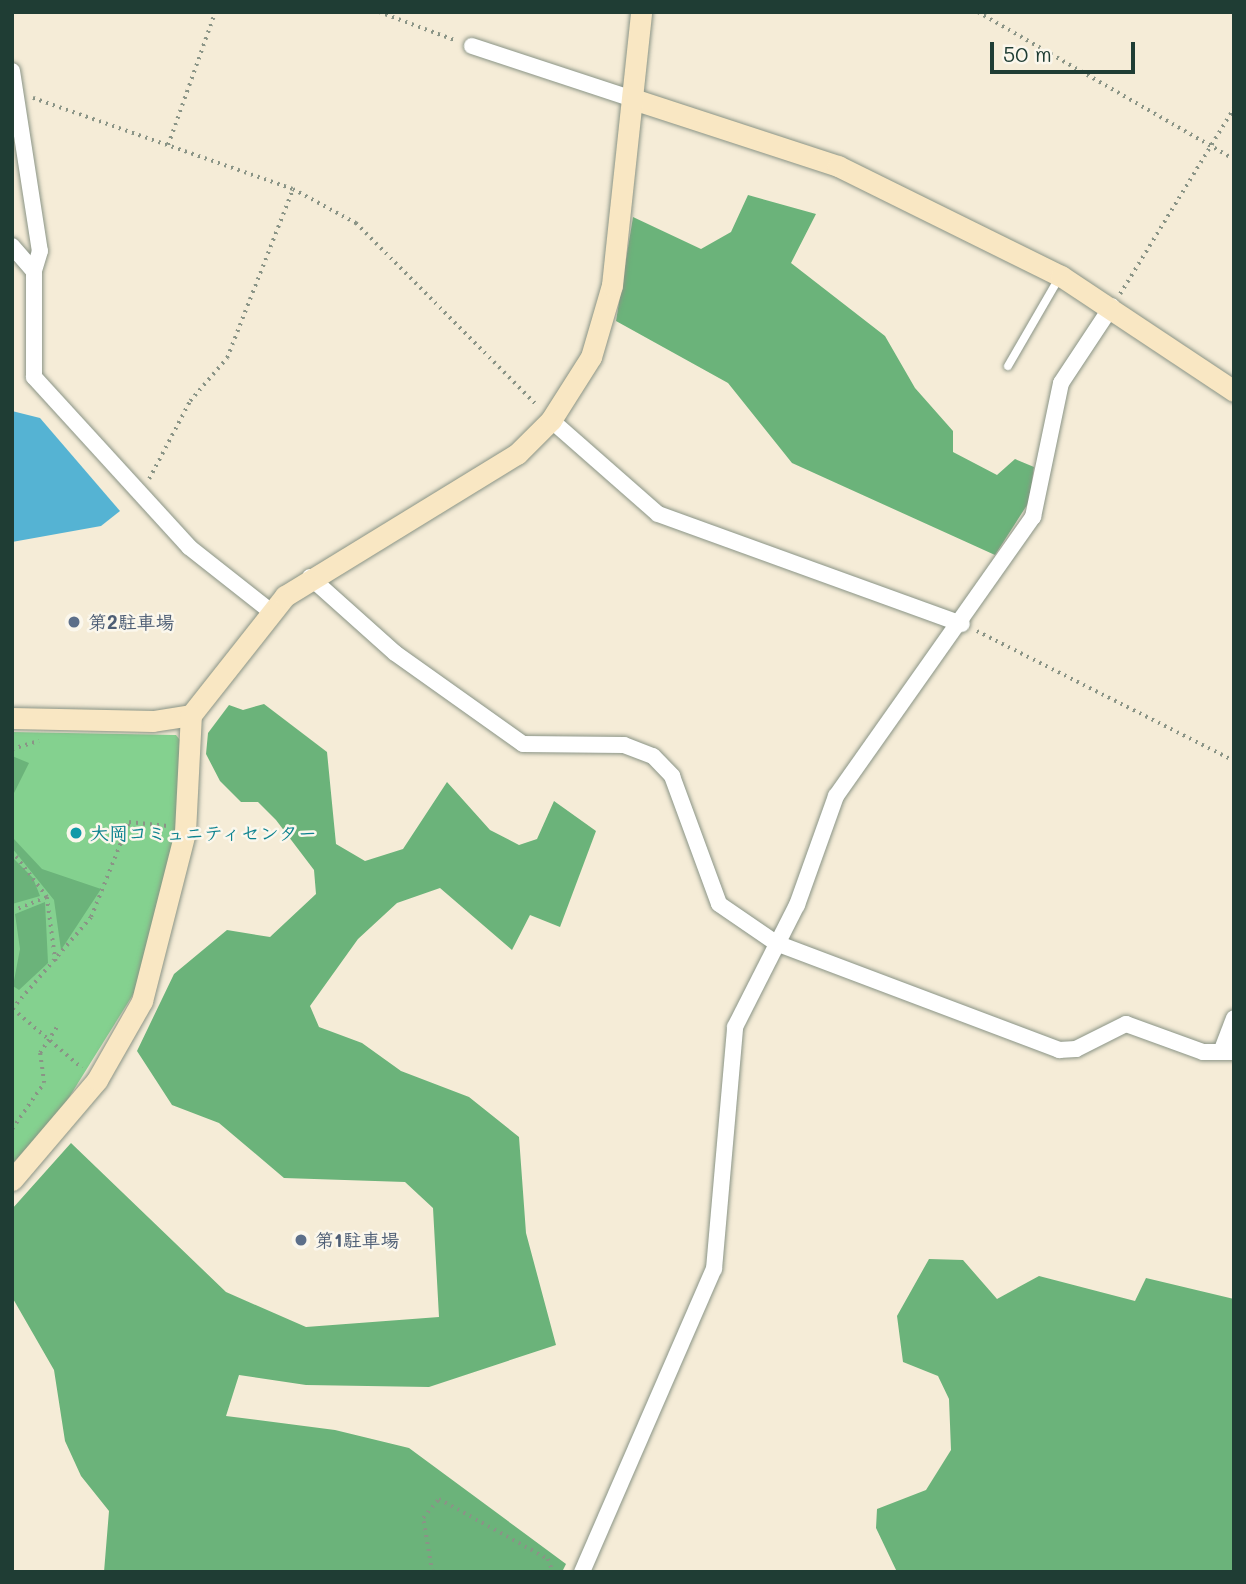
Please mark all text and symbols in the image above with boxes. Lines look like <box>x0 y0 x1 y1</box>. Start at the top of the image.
scale bar <box>994 28 1139 72</box>
text: 50 m <box>1003 40 1052 67</box>
place label: 第2駐車場 <box>88 611 175 633</box>
marker: 第2駐車場 <box>66 614 82 630</box>
place label: 大岡コミュニティセンター <box>90 822 318 844</box>
marker: 大岡コミュニティセンター <box>68 825 84 841</box>
place label: 第1駐車場 <box>315 1229 399 1251</box>
marker: 第1駐車場 <box>293 1232 309 1248</box>

